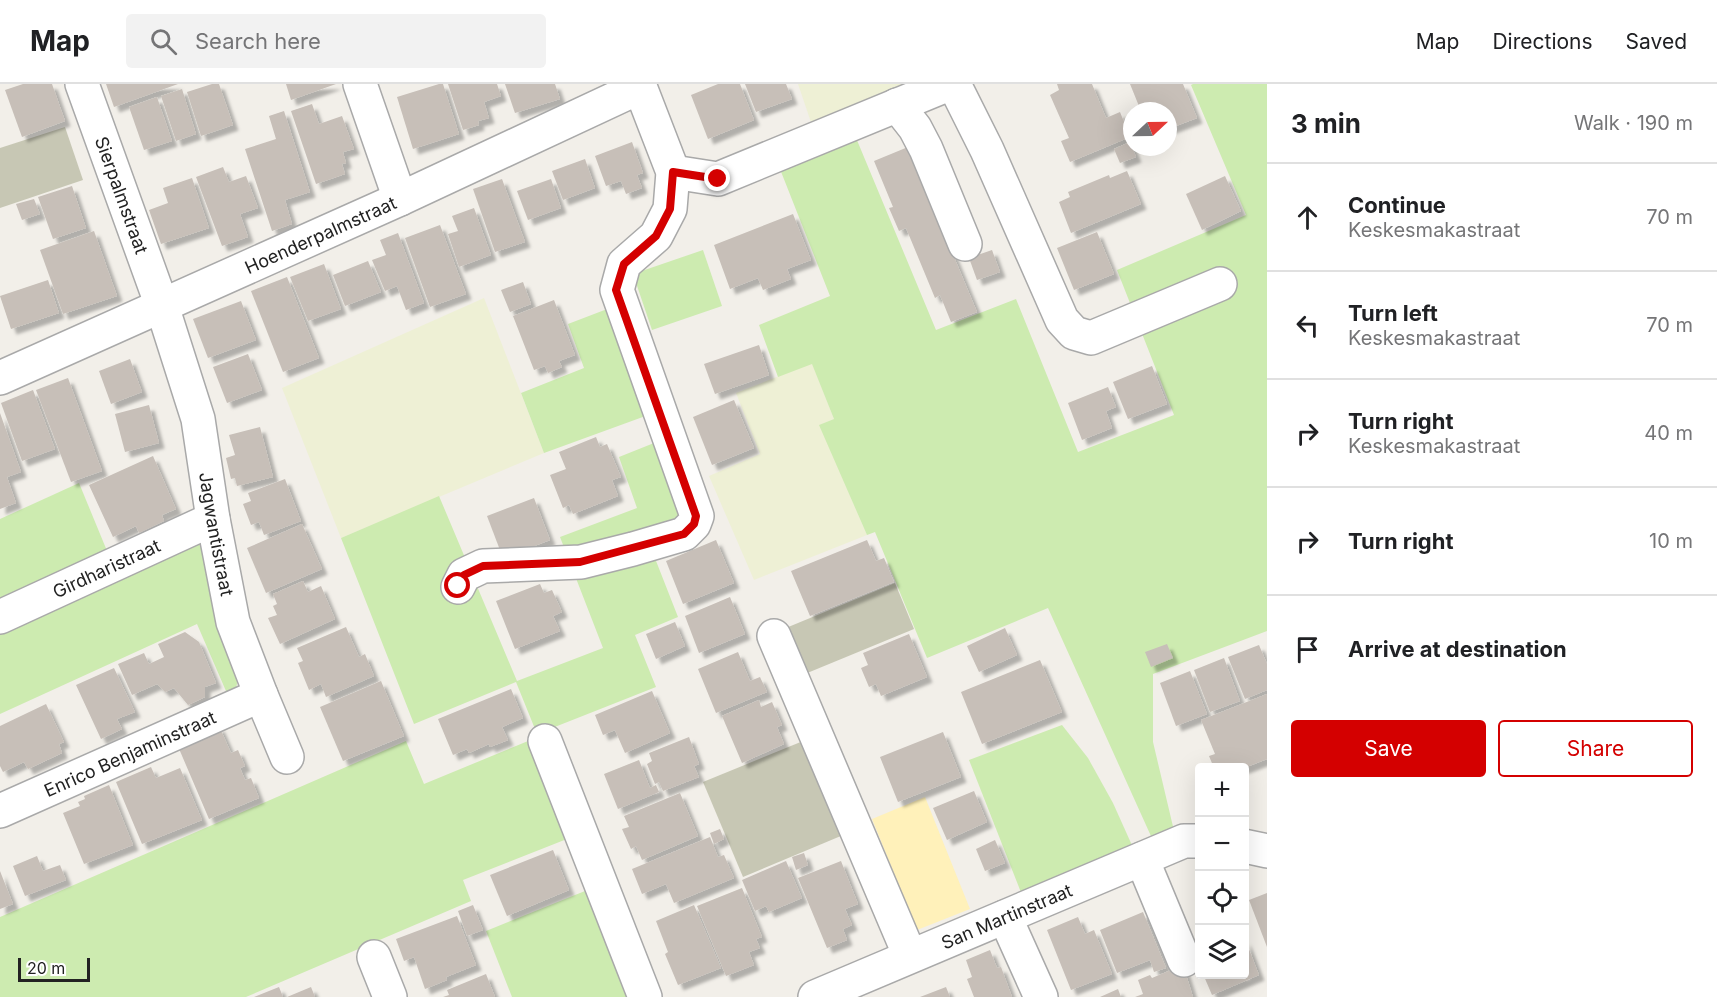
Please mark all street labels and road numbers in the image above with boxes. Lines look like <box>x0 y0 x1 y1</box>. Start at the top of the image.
street label: Sierpalmstraat <box>91 133 153 257</box>
street label: Hoenderpalmstraat <box>241 192 399 278</box>
street label: Jagwantistraat <box>196 471 238 598</box>
street label: Girdharistraat <box>49 534 163 602</box>
street label: Enrico Benjaminstraat <box>41 706 219 801</box>
street label: San Martinstraat <box>938 879 1075 953</box>

